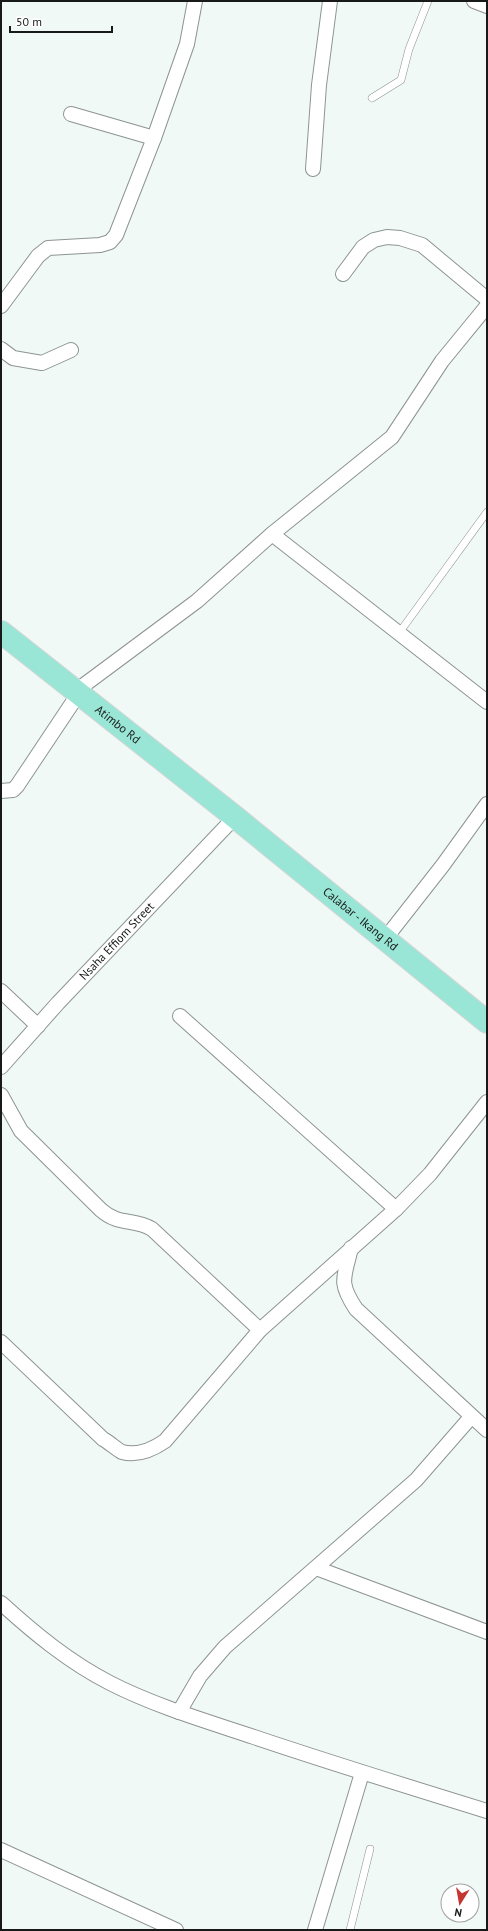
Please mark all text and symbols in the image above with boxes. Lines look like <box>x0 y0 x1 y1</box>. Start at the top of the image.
scale bar <box>10 8 112 34</box>
text: 50 m <box>16 14 42 29</box>
street label: Atimbo Rd <box>93 701 144 747</box>
street label: Calabar - Ikang Rd <box>320 884 401 954</box>
street label: Nsaha Effiom Street <box>76 899 157 983</box>
north arrow <box>440 1883 480 1923</box>
text: N <box>453 1905 463 1920</box>

